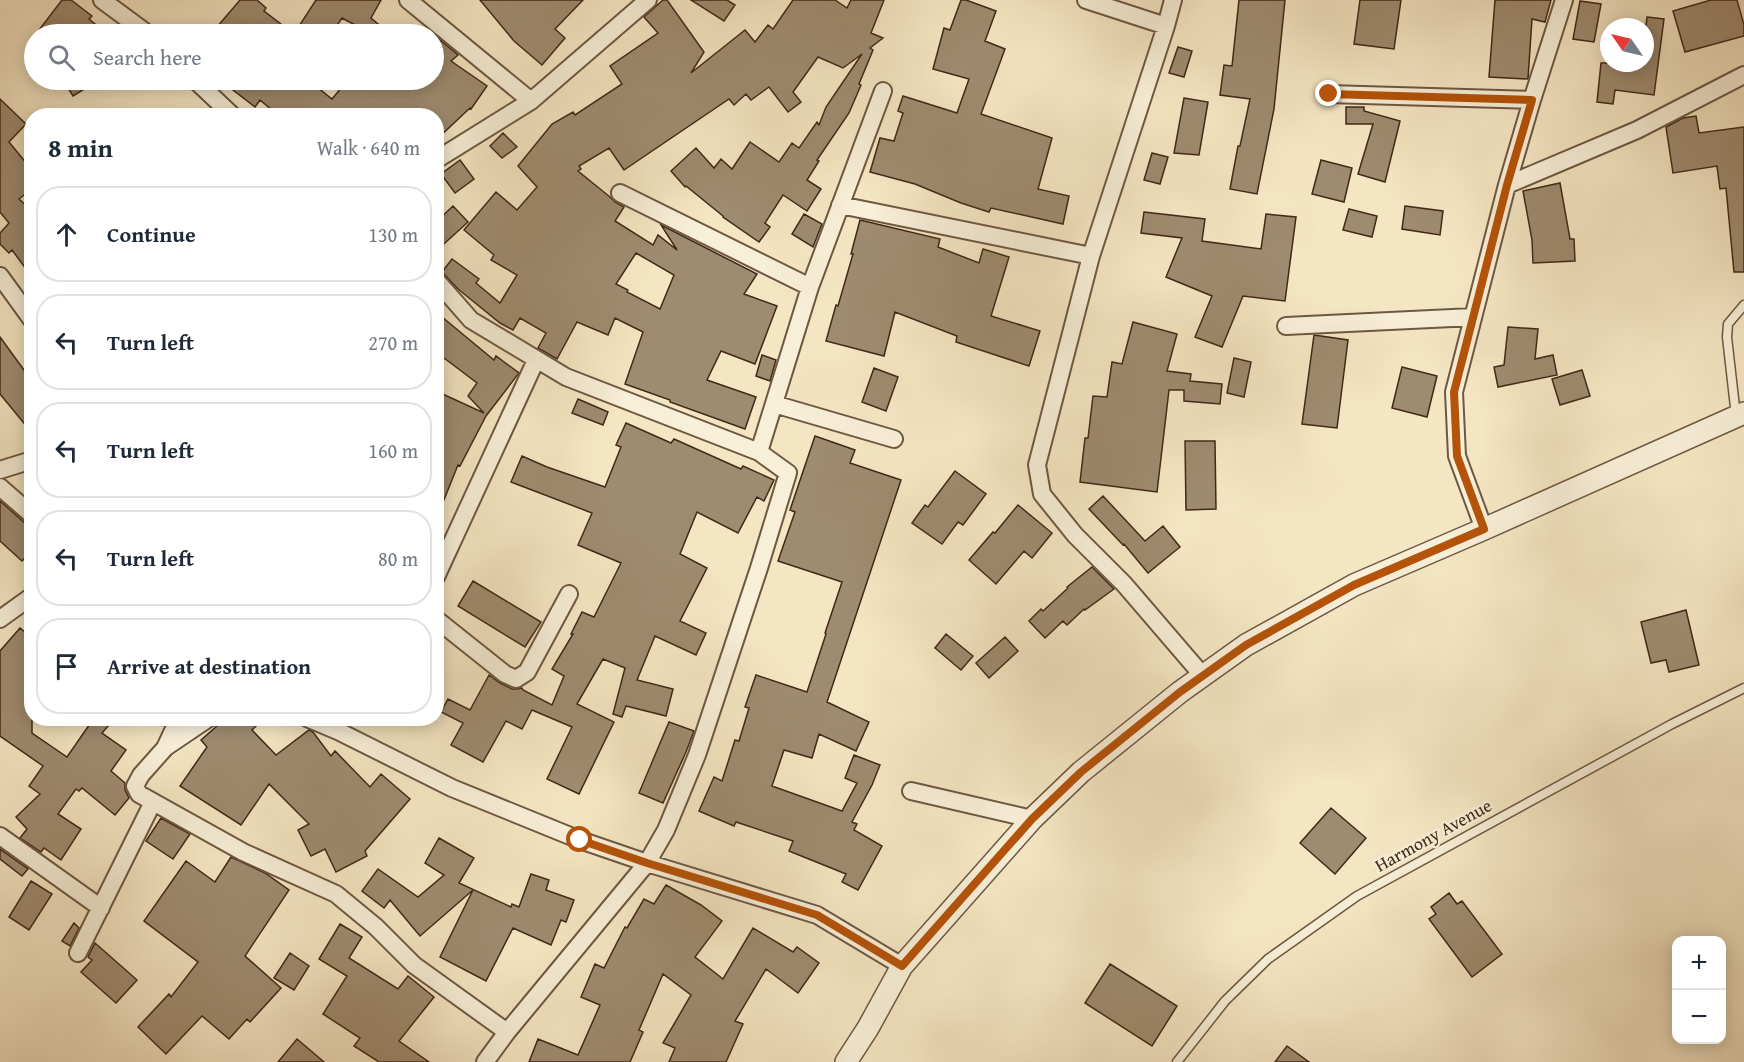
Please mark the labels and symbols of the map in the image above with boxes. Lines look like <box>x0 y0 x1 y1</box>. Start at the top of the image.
north arrow <box>1600 18 1654 72</box>
route end <box>1315 80 1341 106</box>
street label: Harmony Avenue <box>1370 792 1496 878</box>
route start <box>566 826 592 852</box>

